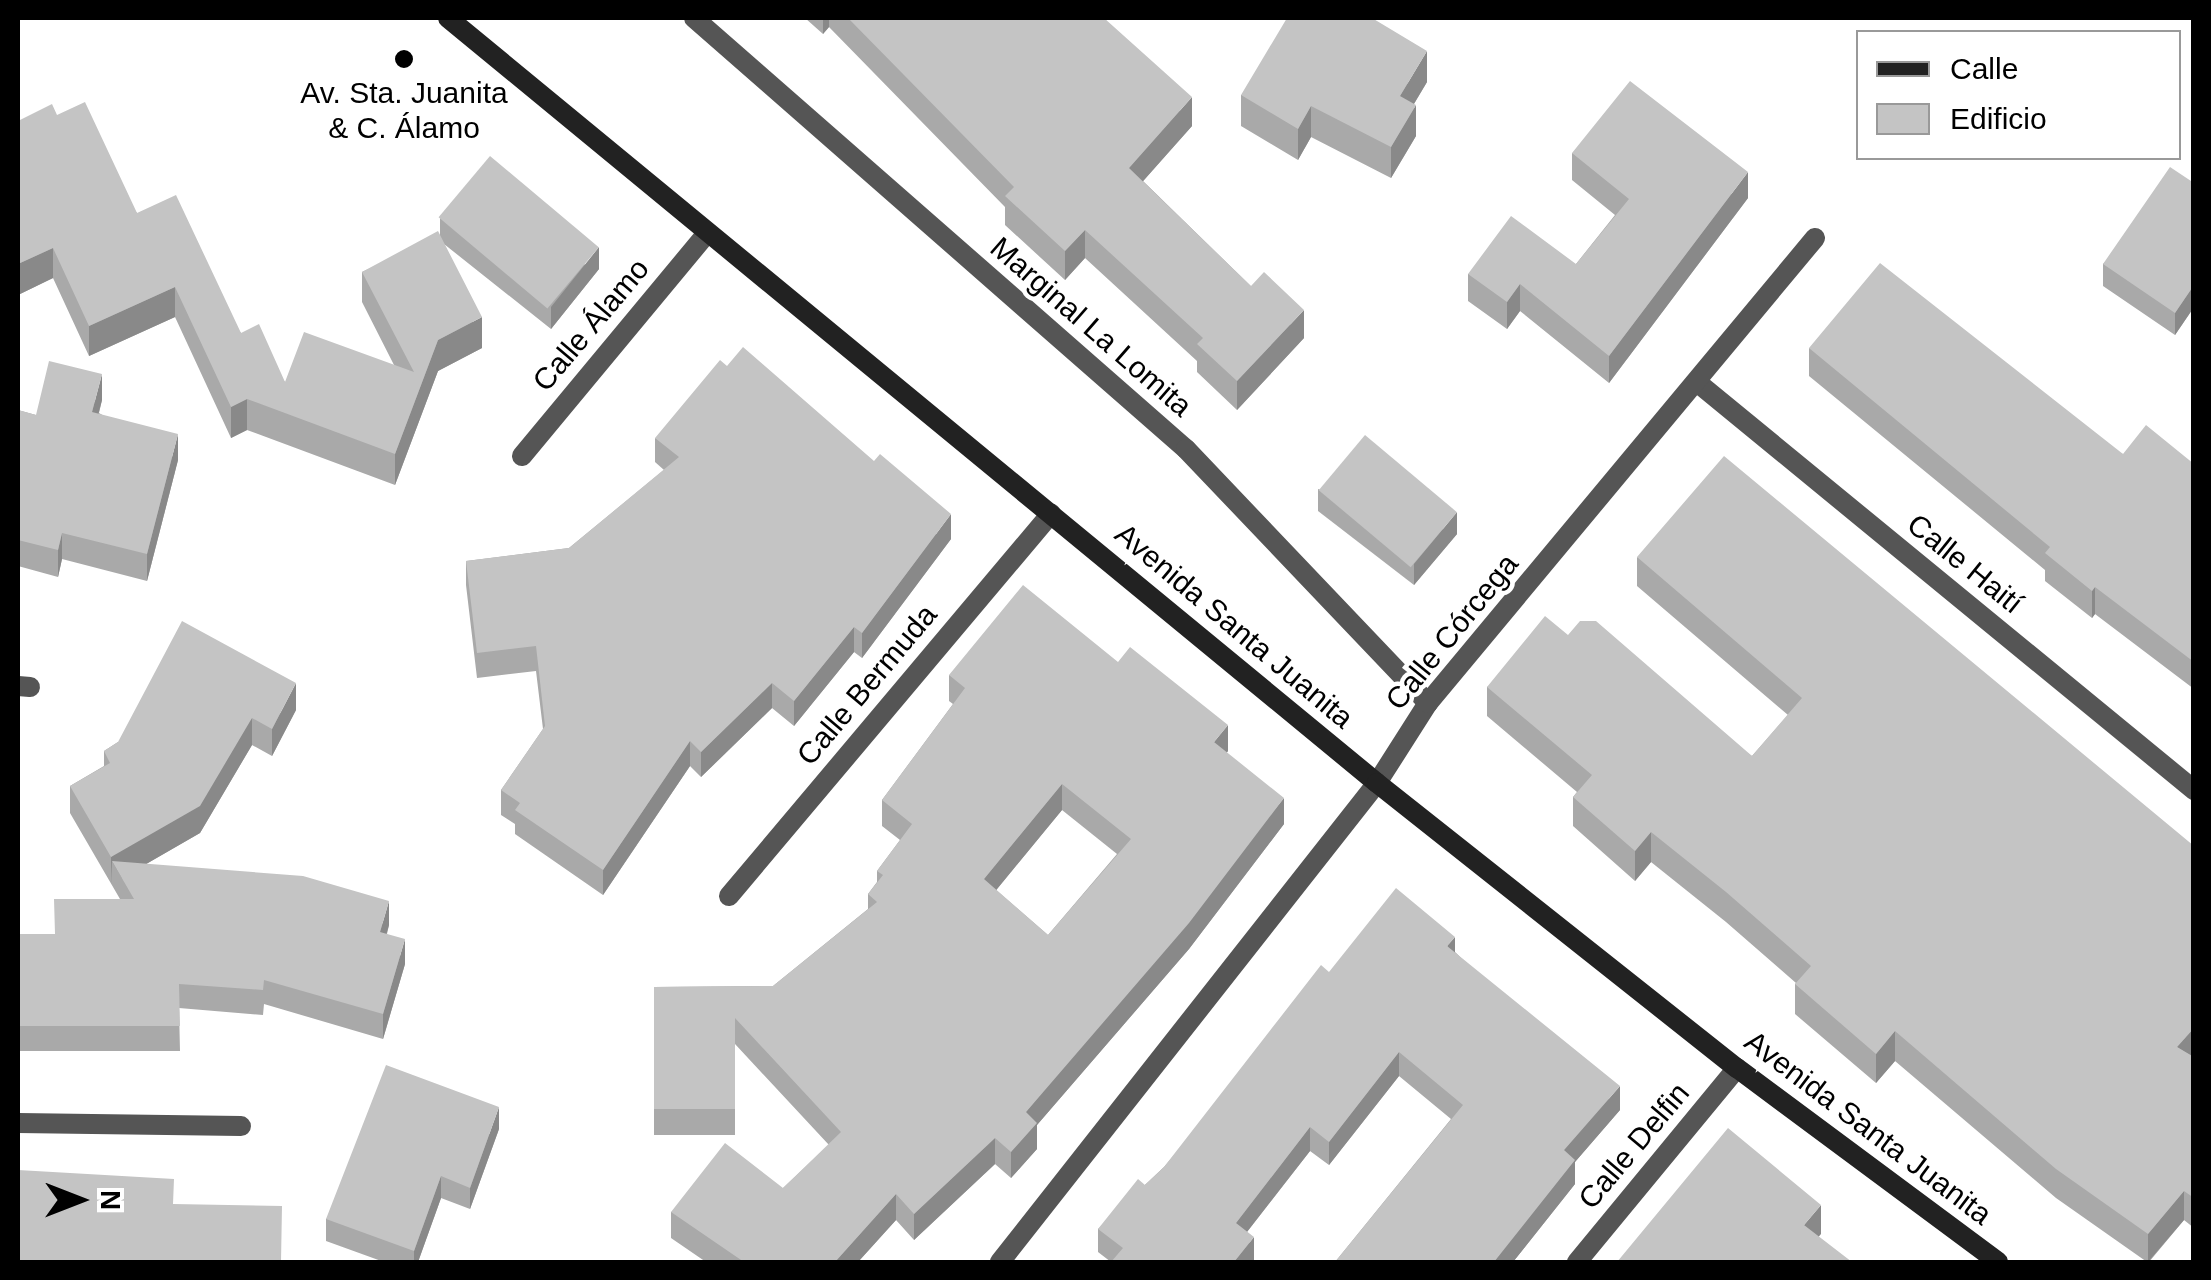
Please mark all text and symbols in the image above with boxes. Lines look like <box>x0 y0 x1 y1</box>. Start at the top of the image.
legend <box>1856 30 2181 160</box>
marker: Av. Sta. Juanita & C. Álamo <box>393 48 415 70</box>
text: Calle <box>1950 52 2018 85</box>
place label: Av. Sta. Juanita & C. Álamo <box>300 75 508 146</box>
text: Edificio <box>1950 102 2047 135</box>
street label: Marginal La Lomita <box>983 230 1199 424</box>
street label: Calle Álamo <box>525 251 657 399</box>
street label: Calle Haití <box>1900 506 2030 622</box>
street label: Avenida Santa Juanita <box>1108 516 1360 736</box>
street label: Calle Córcega <box>1378 547 1526 717</box>
street label: Calle Bermuda <box>789 597 945 773</box>
street label: Avenida Santa Juanita <box>1738 1023 1998 1233</box>
street label: Calle Delfin <box>1571 1076 1697 1216</box>
north arrow <box>30 1150 130 1250</box>
text: N <box>95 1190 126 1210</box>

